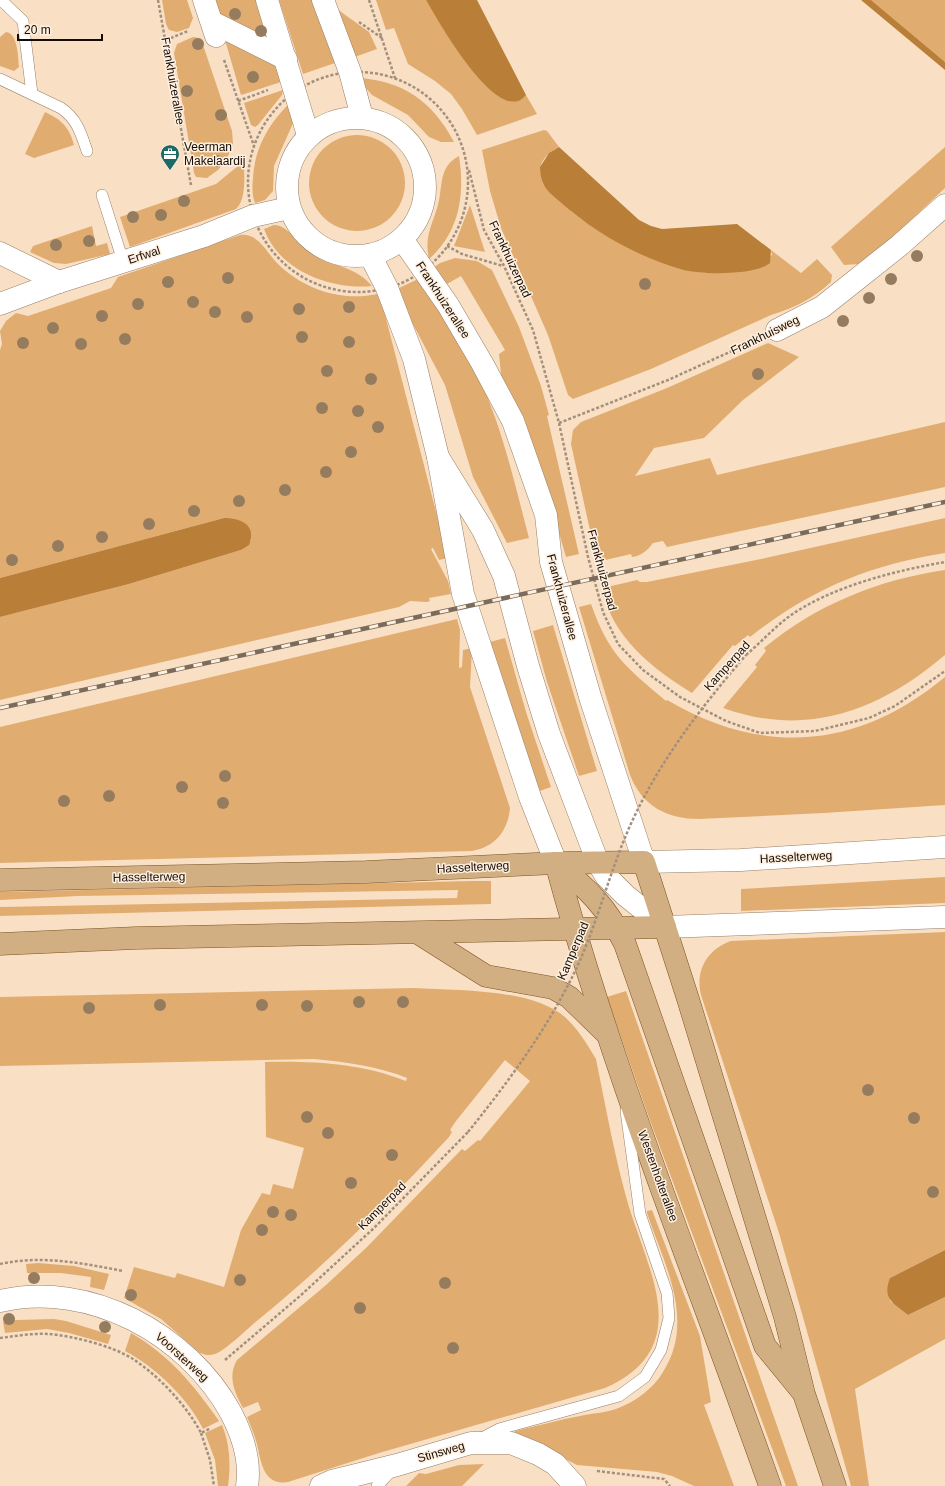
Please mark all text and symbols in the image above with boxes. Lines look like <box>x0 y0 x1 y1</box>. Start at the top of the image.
scale bar <box>18 16 102 42</box>
text: 20 m <box>24 23 51 37</box>
street label: Frankhuizerallee <box>158 36 188 126</box>
place label: Veerman Makelaardij <box>184 140 245 168</box>
office icon: Veerman Makelaardij <box>159 143 181 171</box>
street label: Frankhuizerpad <box>486 218 534 300</box>
street label: Erfwal <box>126 243 162 267</box>
street label: Frankhuizerallee <box>413 259 473 341</box>
street label: Frankhuisweg <box>728 312 802 358</box>
street label: Frankhuizerpad <box>584 528 620 612</box>
street label: Frankhuizerallee <box>544 552 580 642</box>
street label: Kamperpad <box>701 638 753 694</box>
street label: Hasselterweg <box>759 848 833 866</box>
street label: Hasselterweg <box>436 858 510 876</box>
street label: Hasselterweg <box>113 869 185 885</box>
street label: Kamperpad <box>554 920 592 982</box>
street label: Westenholterallee <box>635 1129 681 1224</box>
street label: Kamperpad <box>355 1179 409 1233</box>
street label: Voorsterweg <box>153 1329 211 1385</box>
street label: Stinsweg <box>416 1439 466 1465</box>

